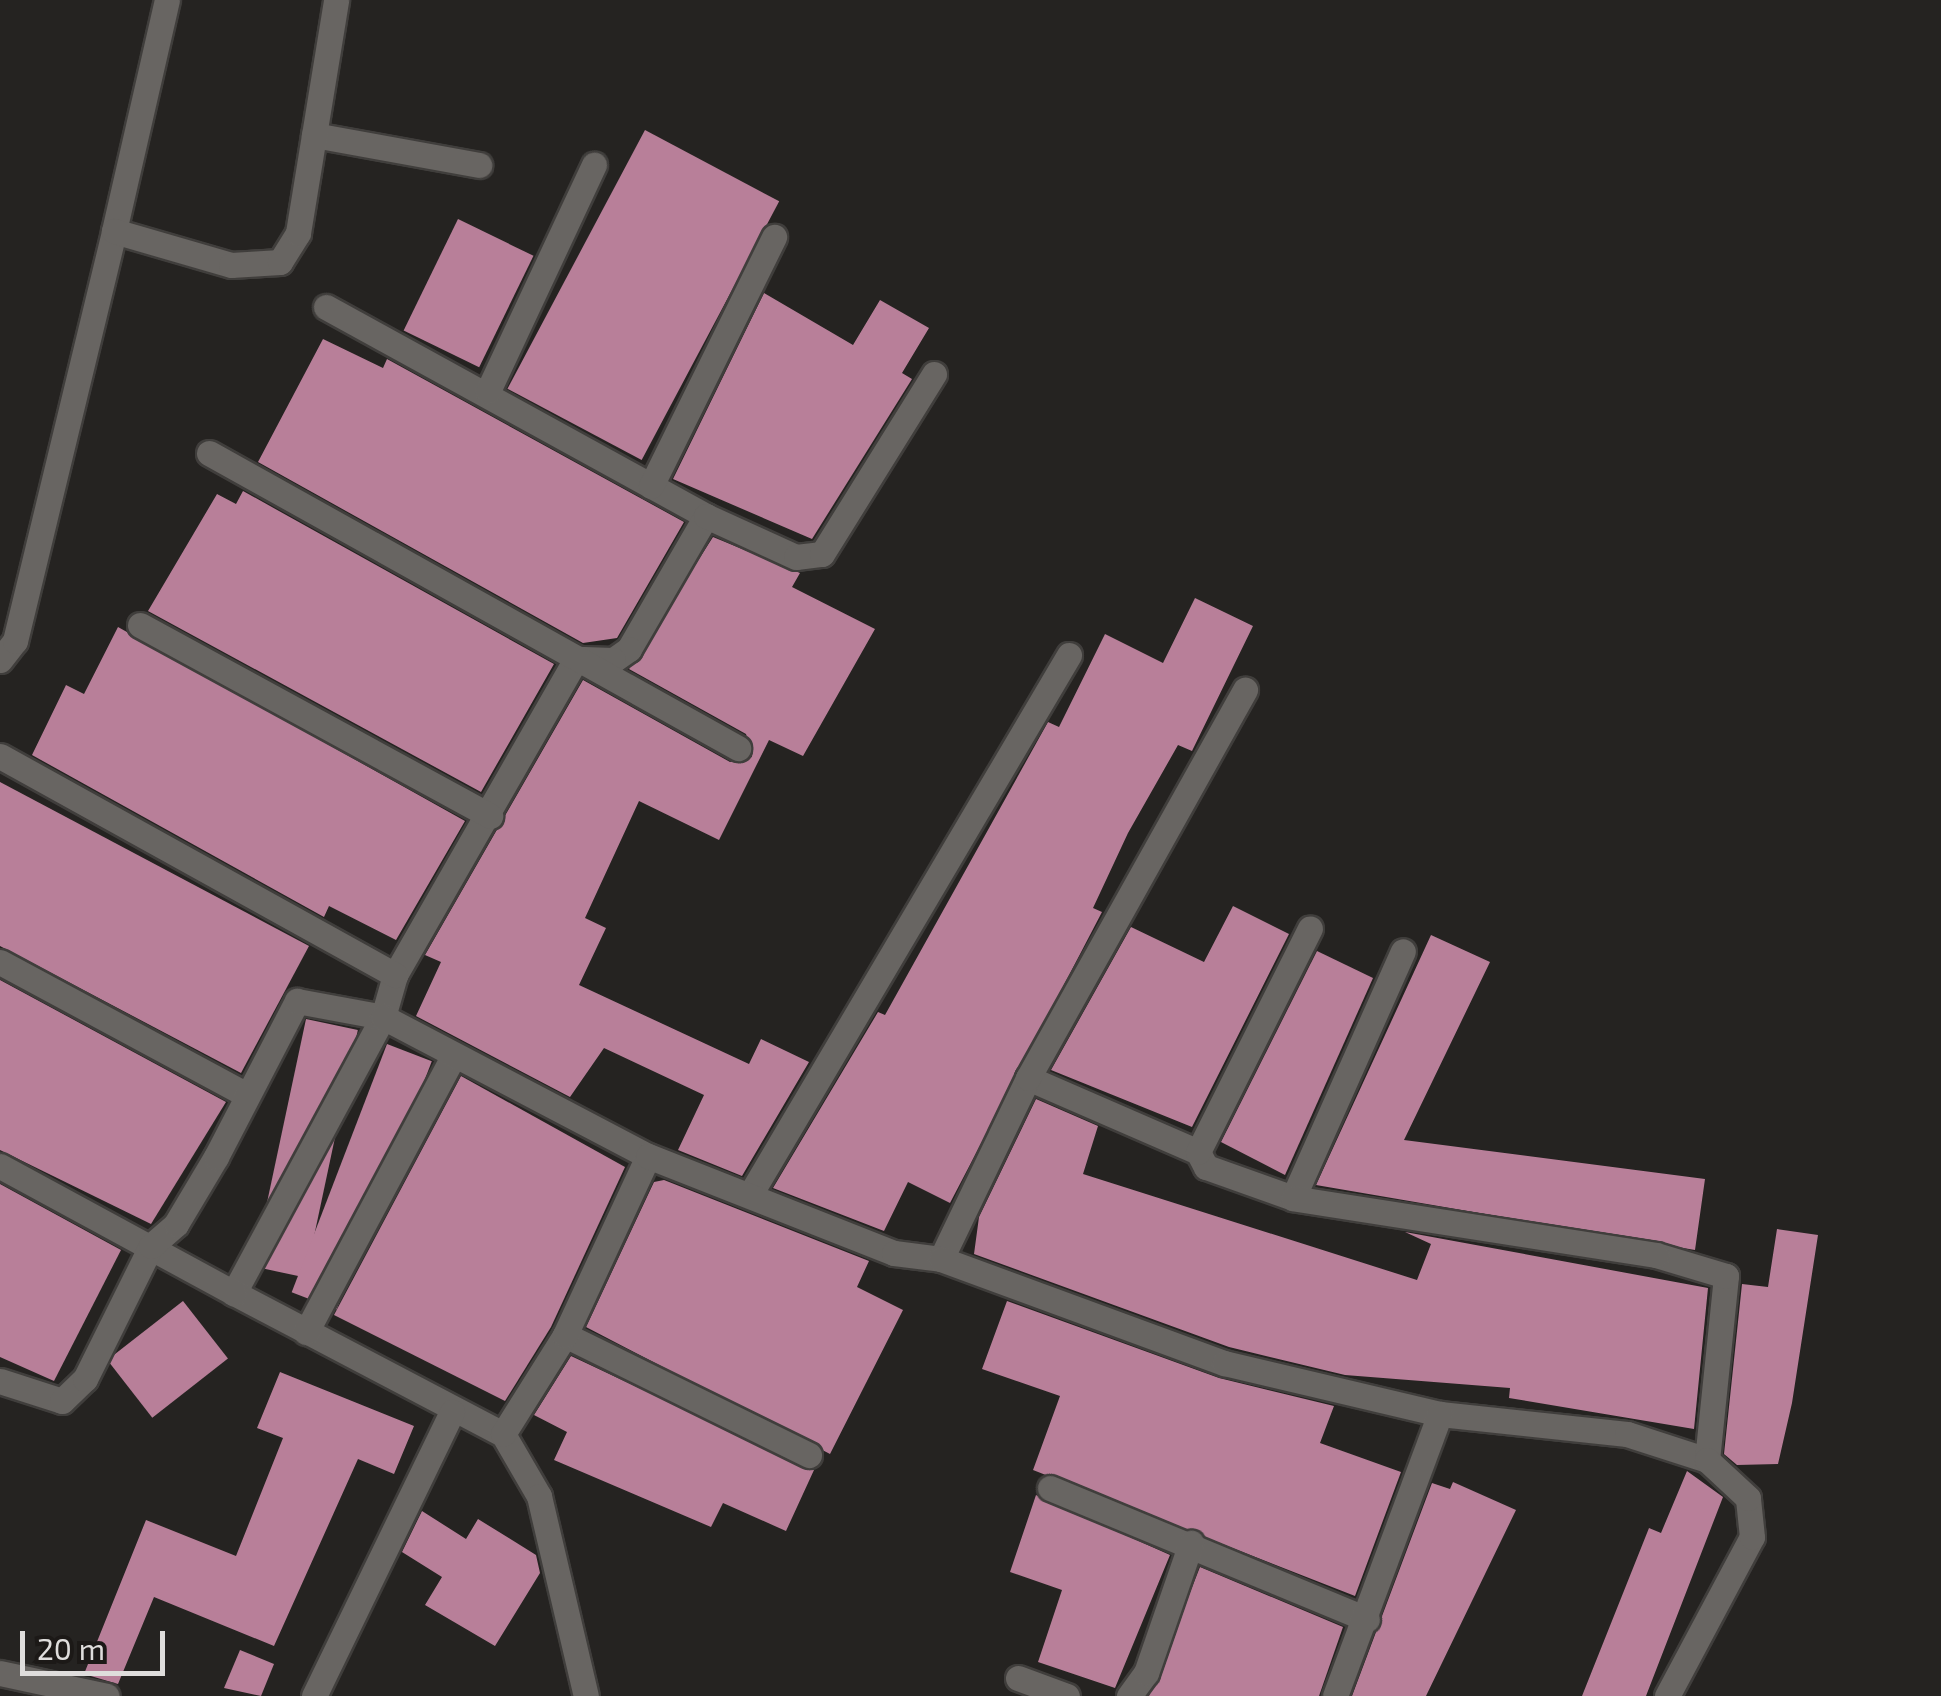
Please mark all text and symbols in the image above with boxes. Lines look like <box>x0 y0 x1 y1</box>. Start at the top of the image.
scale bar <box>25 1611 170 1673</box>
text: 20 m <box>37 1630 105 1666</box>

